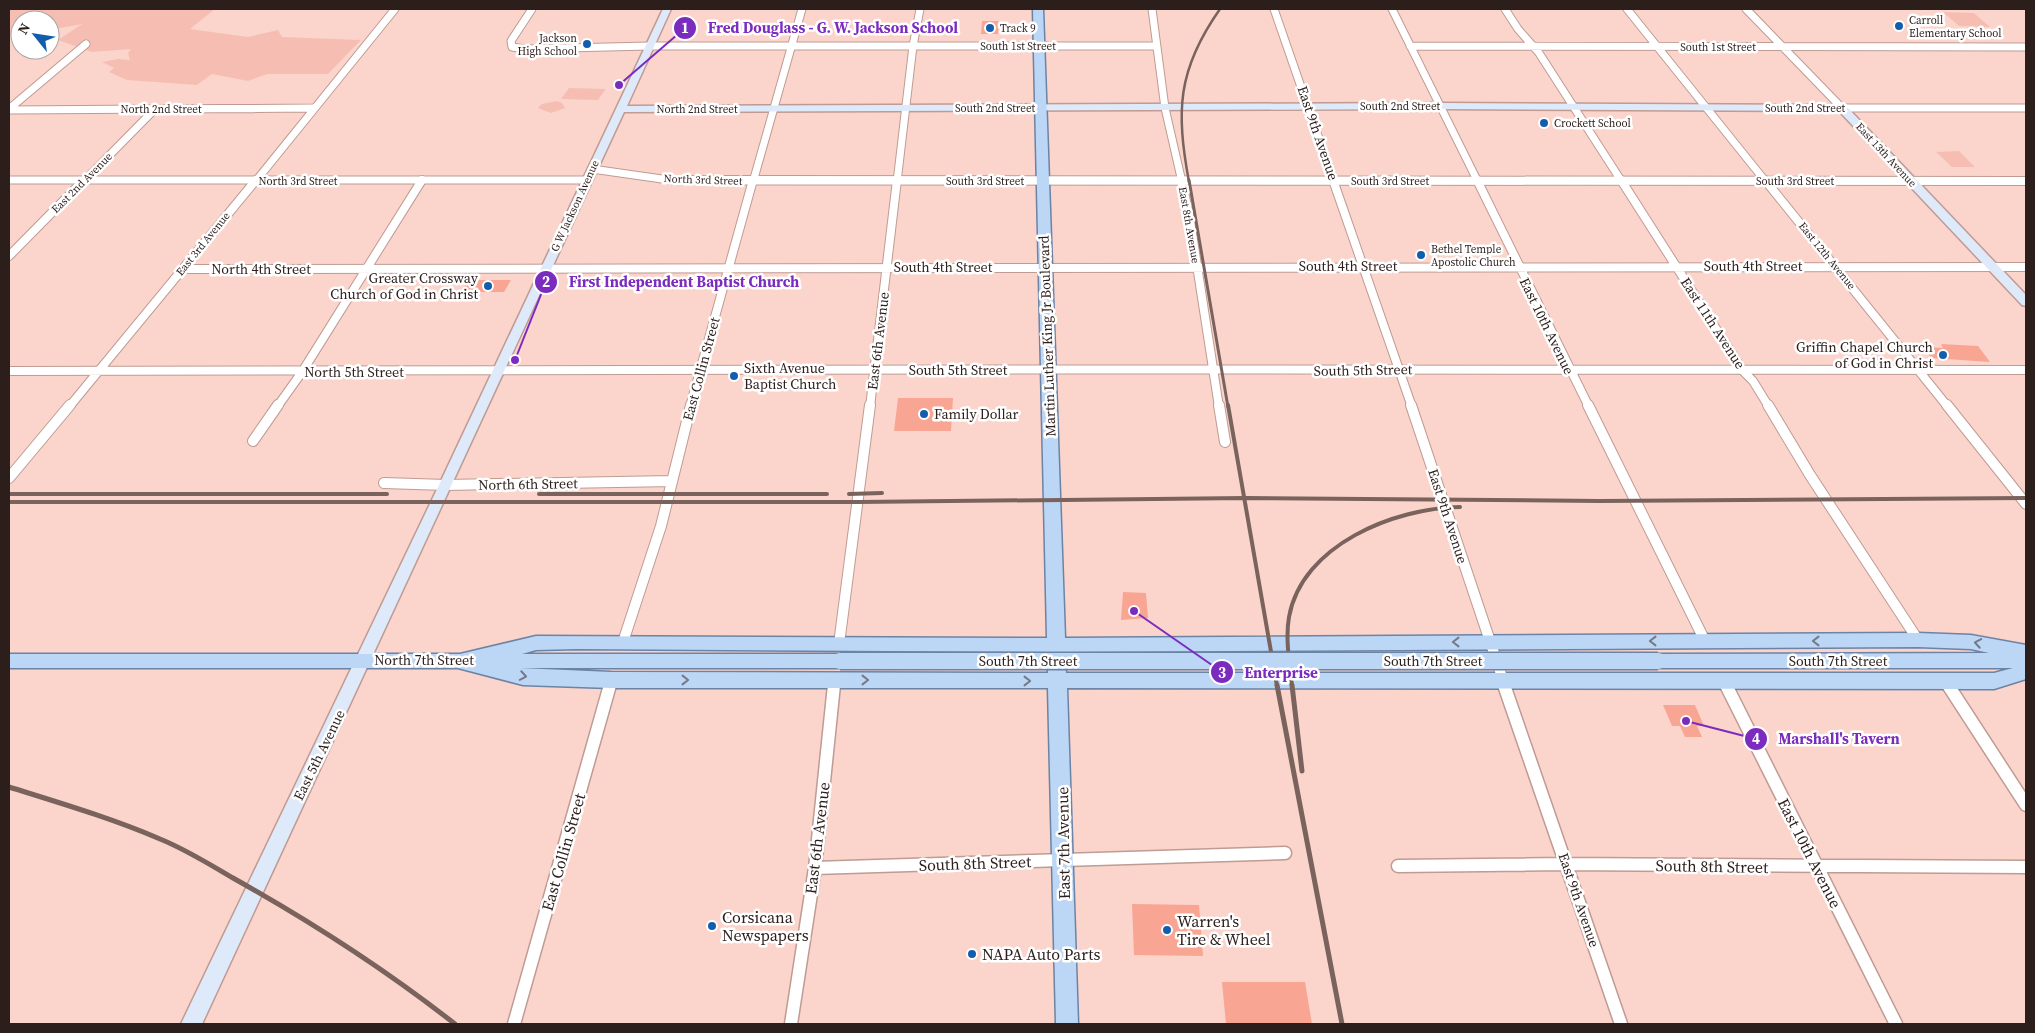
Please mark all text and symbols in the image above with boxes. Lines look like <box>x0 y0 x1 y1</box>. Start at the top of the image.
north arrow <box>10 10 60 60</box>
callout: Fred Douglass - G. W. Jackson School <box>673 13 968 43</box>
place label: Carroll Elementary School <box>1909 13 2001 41</box>
text: 1 <box>681 17 689 38</box>
text: Fred Douglass - G. W. Jackson School <box>708 17 958 38</box>
text: N <box>13 19 35 38</box>
marker: Carroll Elementary School <box>1893 20 1905 32</box>
place label: Track 9 <box>1000 21 1036 36</box>
marker: Track 9 <box>984 22 996 34</box>
place label: Jackson High School <box>518 31 577 59</box>
marker: Jackson High School <box>581 38 593 50</box>
street label: South 1st Street <box>980 39 1056 54</box>
street label: South 1st Street <box>1680 40 1756 55</box>
street label: East 9th Avenue <box>1292 83 1344 183</box>
street label: South 2nd Street <box>1360 99 1440 114</box>
street label: South 2nd Street <box>955 101 1035 116</box>
street label: South 2nd Street <box>1765 101 1845 116</box>
street label: North 2nd Street <box>120 102 202 117</box>
street label: North 2nd Street <box>656 102 738 117</box>
place label: Crockett School <box>1554 116 1631 131</box>
marker: Crockett School <box>1538 117 1550 129</box>
street label: East 13th Avenue <box>1852 120 1920 191</box>
street label: East 2nd Avenue <box>48 149 116 217</box>
street label: G W Jackson Avenue <box>547 158 603 254</box>
street label: North 3rd Street <box>663 171 743 189</box>
street label: North 3rd Street <box>259 174 338 189</box>
street label: South 3rd Street <box>946 174 1024 189</box>
street label: South 3rd Street <box>1351 174 1429 189</box>
street label: South 3rd Street <box>1756 174 1834 189</box>
street label: East 8th Avenue <box>1175 186 1203 265</box>
street label: East 3rd Avenue <box>173 209 234 279</box>
street label: East 12th Avenue <box>1795 219 1859 293</box>
street label: Martin Luther King Jr Boulevard <box>1033 235 1061 437</box>
place label: Bethel Temple Apostolic Church <box>1431 242 1516 270</box>
marker: Bethel Temple Apostolic Church <box>1415 249 1427 261</box>
street label: South 4th Street <box>1299 256 1398 276</box>
street label: South 4th Street <box>1704 256 1803 276</box>
street label: South 4th Street <box>894 257 993 277</box>
street label: North 4th Street <box>211 259 311 279</box>
callout: First Independent Baptist Church <box>533 267 809 297</box>
place label: Greater Crossway Church of God in Christ <box>330 268 479 304</box>
text: 2 <box>542 271 550 292</box>
text: First Independent Baptist Church <box>569 271 799 292</box>
street label: East 11th Avenue <box>1676 273 1750 373</box>
street label: East 10th Avenue <box>1515 274 1579 378</box>
marker: Greater Crossway Church of God in Christ <box>482 280 494 292</box>
street label: East 6th Avenue <box>862 291 894 391</box>
street label: East Collin Street <box>678 315 725 423</box>
place label: Griffin Chapel Church of God in Christ <box>1796 337 1933 373</box>
marker: Griffin Chapel Church of God in Christ <box>1937 349 1949 361</box>
place label: Sixth Avenue Baptist Church <box>744 358 837 394</box>
street label: South 5th Street <box>1314 359 1413 381</box>
street label: South 5th Street <box>909 360 1008 380</box>
street label: North 5th Street <box>304 362 404 382</box>
marker: Sixth Avenue Baptist Church <box>728 370 740 382</box>
place label: Family Dollar <box>934 404 1019 424</box>
marker: Family Dollar <box>918 408 930 420</box>
street label: East 9th Avenue <box>1423 466 1473 566</box>
street label: North 6th Street <box>478 473 578 495</box>
one-way arrow <box>1649 636 1657 646</box>
one-way arrow <box>1812 636 1820 646</box>
one-way arrow <box>1452 637 1460 648</box>
one-way arrow <box>1974 639 1983 649</box>
street label: North 7th Street <box>374 650 474 670</box>
street label: South 7th Street <box>979 651 1078 671</box>
street label: South 7th Street <box>1384 651 1483 671</box>
street label: South 7th Street <box>1789 651 1888 671</box>
callout: Enterprise <box>1209 657 1328 687</box>
text: 3 <box>1218 662 1226 683</box>
text: Enterprise <box>1244 662 1318 683</box>
one-way arrow <box>518 670 527 680</box>
one-way arrow <box>682 675 689 685</box>
one-way arrow <box>862 675 869 685</box>
one-way arrow <box>1024 676 1032 686</box>
street label: East 5th Avenue <box>288 706 350 804</box>
callout: Marshall's Tavern <box>1743 724 1910 754</box>
text: 4 <box>1752 728 1760 749</box>
text: Marshall's Tavern <box>1778 728 1900 749</box>
street label: East 6th Avenue <box>799 781 835 895</box>
street label: East 7th Avenue <box>1051 786 1075 900</box>
street label: East Collin Street <box>536 790 591 913</box>
street label: East 10th Avenue <box>1773 794 1847 912</box>
street label: South 8th Street <box>918 850 1032 876</box>
street label: East 9th Avenue <box>1553 850 1605 950</box>
street label: South 8th Street <box>1656 854 1769 878</box>
place label: Corsicana Newspapers <box>722 906 809 946</box>
place label: Warren's Tire & Wheel <box>1177 910 1271 950</box>
marker: Corsicana Newspapers <box>706 920 718 932</box>
marker: Warren's Tire & Wheel <box>1161 924 1173 936</box>
place label: NAPA Auto Parts <box>982 943 1100 965</box>
marker: NAPA Auto Parts <box>966 948 978 960</box>

